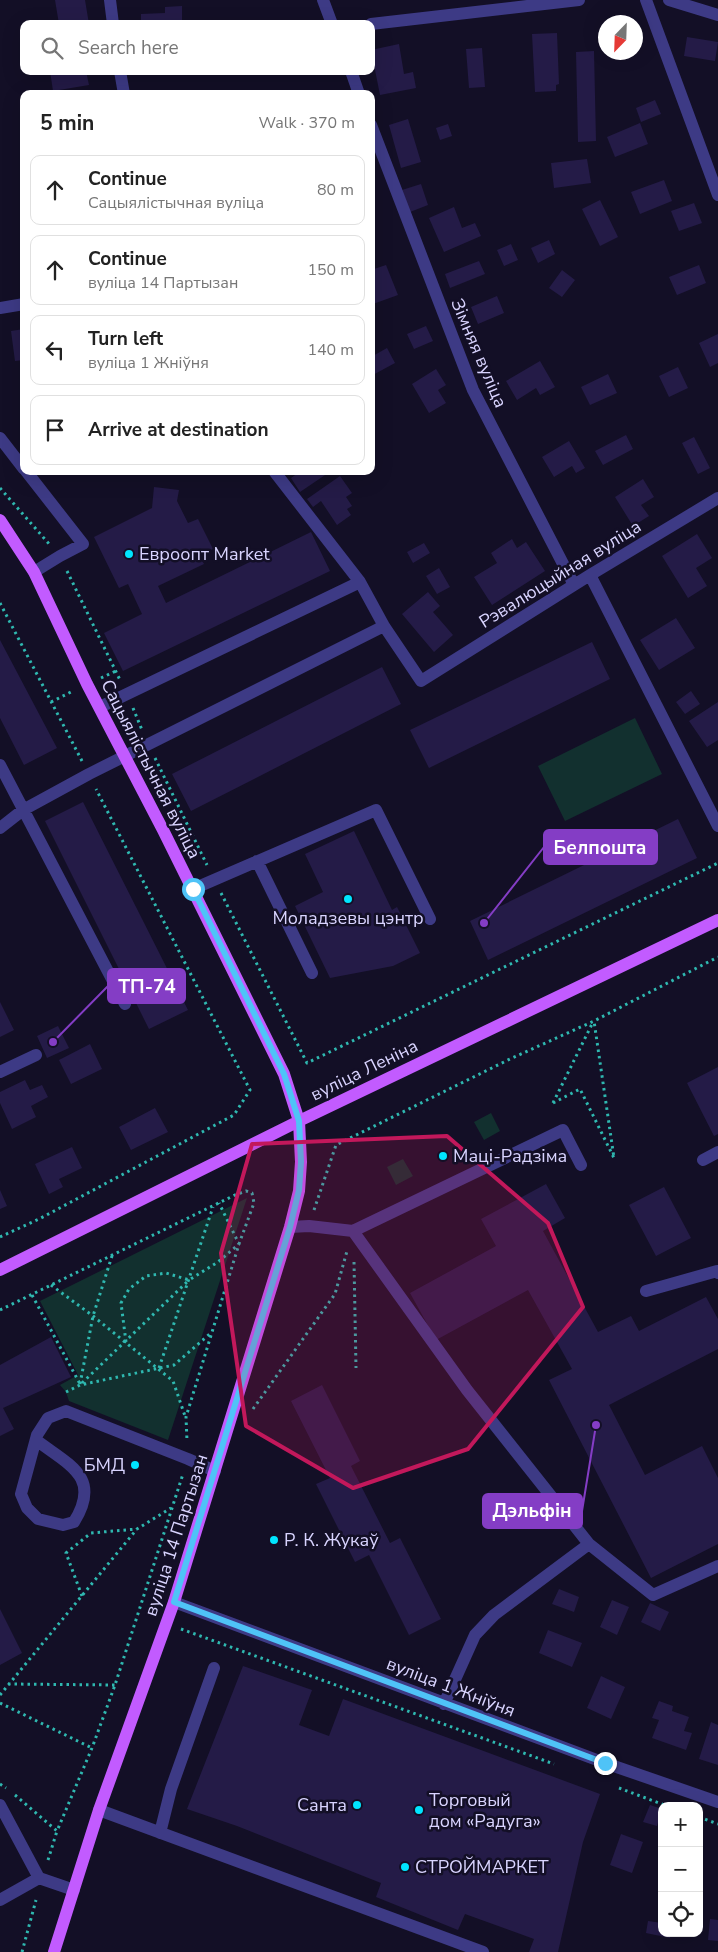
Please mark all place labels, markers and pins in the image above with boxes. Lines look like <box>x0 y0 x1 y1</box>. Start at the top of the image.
place label: Евроопт Market <box>139 542 270 566</box>
marker: Евроопт Market <box>123 548 135 560</box>
callout: Белпошта <box>544 830 657 864</box>
marker: Моладзевы цэнтр <box>342 893 354 905</box>
place label: Моладзевы цэнтр <box>272 906 424 930</box>
callout: ТП-74 <box>108 969 185 1003</box>
place label: Маці-Радзіма <box>453 1144 567 1168</box>
marker: Маці-Радзіма <box>437 1150 449 1162</box>
place label: БМД <box>84 1453 125 1477</box>
marker: БМД <box>129 1459 141 1471</box>
callout: Дэльфін <box>483 1494 582 1528</box>
place label: Р. К. Жукаў <box>284 1528 379 1552</box>
marker: Р. К. Жукаў <box>268 1534 280 1546</box>
place label: Торговый дом «Радуга» <box>429 1788 541 1833</box>
place label: Санта <box>297 1793 347 1817</box>
marker: Санта <box>351 1799 363 1811</box>
marker: Торговый дом «Радуга» <box>413 1804 425 1816</box>
place label: СТРОЙМАРКЕТ <box>415 1855 549 1879</box>
marker: СТРОЙМАРКЕТ <box>399 1861 411 1873</box>

